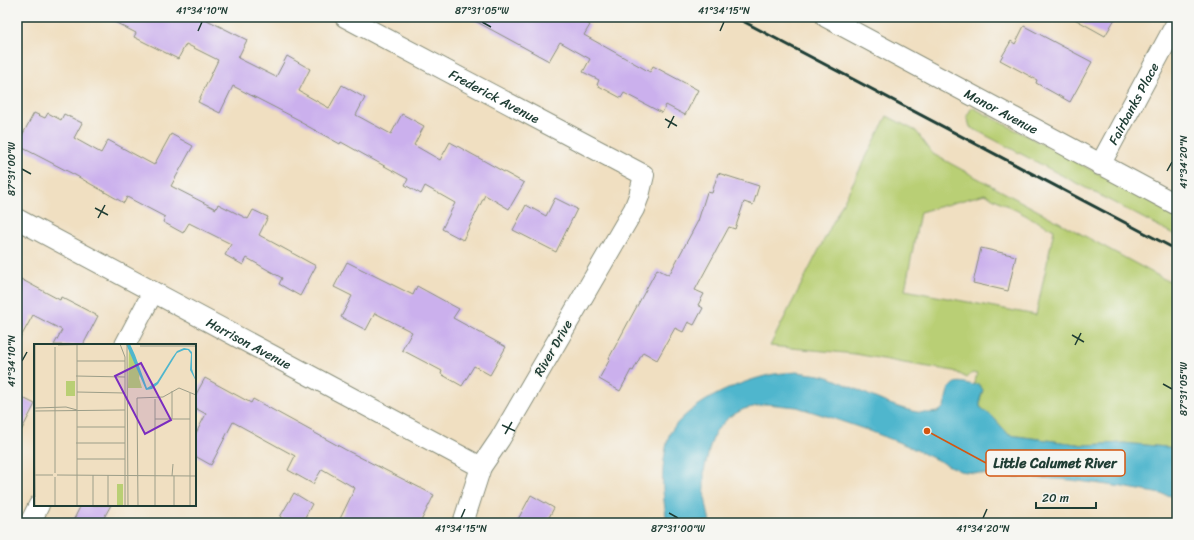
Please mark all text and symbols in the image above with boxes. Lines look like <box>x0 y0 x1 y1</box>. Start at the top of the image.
text: 41°34'10"N <box>176 2 228 20</box>
text: 87°31'05"W <box>455 2 509 20</box>
text: 41°34'15"N <box>698 2 750 20</box>
street label: Fairbanks Place <box>1102 58 1165 149</box>
street label: Frederick Avenue <box>445 62 544 129</box>
street label: Manor Avenue <box>960 82 1043 140</box>
text: 41°34'20"N <box>1175 135 1193 189</box>
text: 87°31'00"W <box>3 142 21 196</box>
street label: Harrison Avenue <box>202 311 296 375</box>
street label: River Drive <box>527 315 579 381</box>
text: 41°34'10"N <box>3 335 21 387</box>
inset map <box>34 344 196 506</box>
text: 87°31'05"W <box>1175 362 1193 416</box>
callout: Little Calumet River <box>986 450 1125 476</box>
text: Little Calumet River <box>993 451 1118 476</box>
scale bar <box>1036 484 1096 510</box>
text: 20 m <box>1042 487 1069 509</box>
text: 41°34'15"N <box>435 520 487 538</box>
text: 87°31'00"W <box>651 520 705 538</box>
text: 41°34'20"N <box>956 520 1010 538</box>

